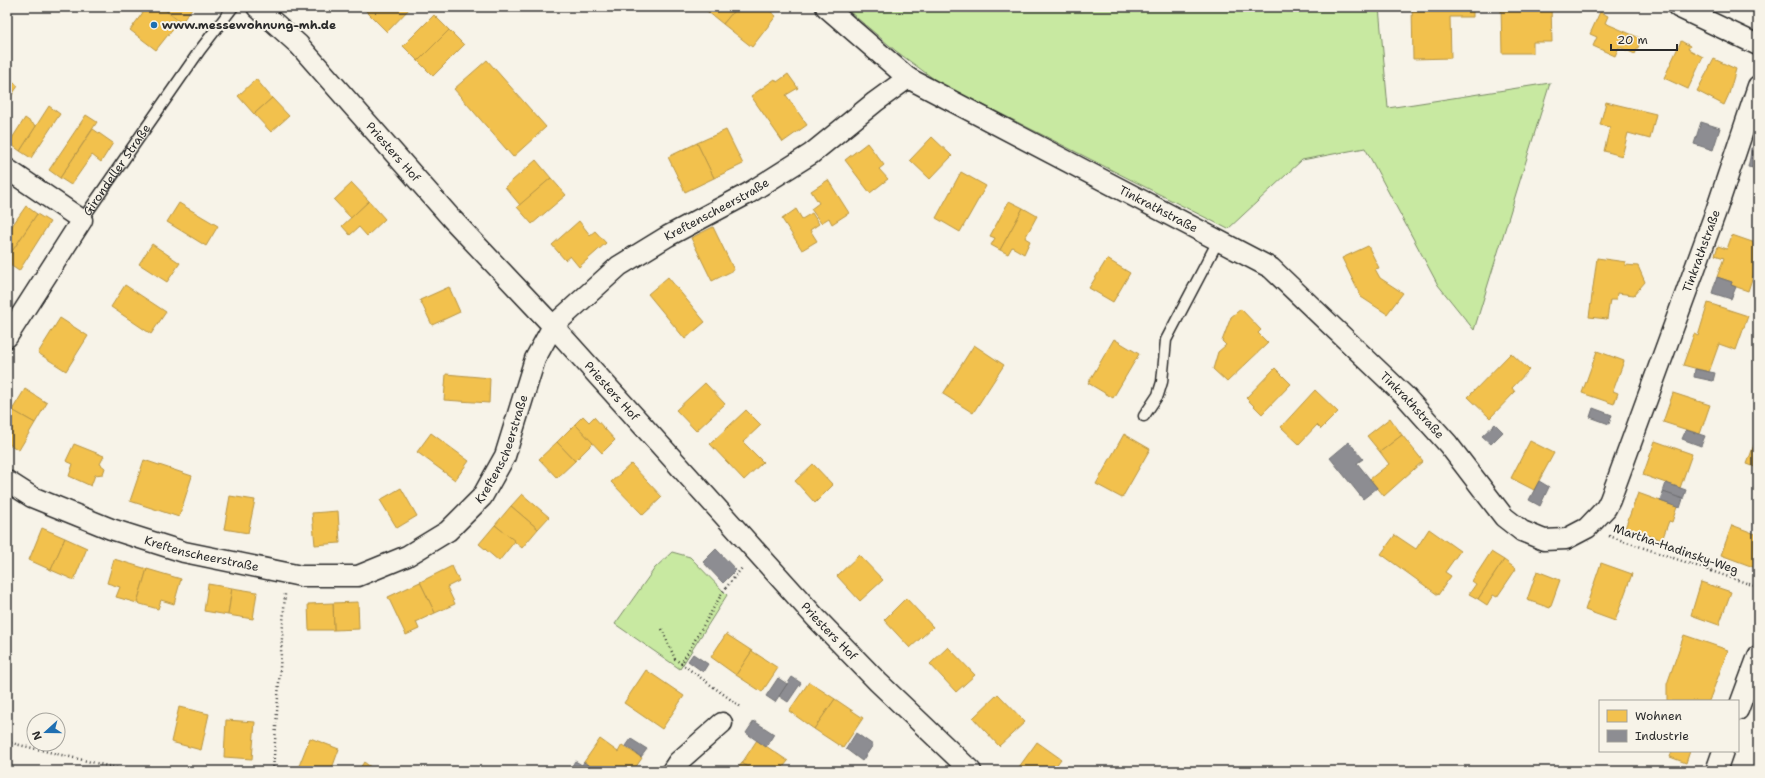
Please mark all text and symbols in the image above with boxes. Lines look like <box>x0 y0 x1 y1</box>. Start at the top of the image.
place label: www.messewohnung-mh.de <box>162 17 336 33</box>
marker: www.messewohnung-mh.de <box>149 20 159 30</box>
scale bar <box>1611 26 1677 52</box>
text: 20 m <box>1617 32 1648 48</box>
street label: Priesters Hof <box>362 119 424 186</box>
street label: Girondeller Straße <box>79 121 154 219</box>
street label: Kreftenscheerstraße <box>661 174 772 245</box>
street label: Tinkrathstraße <box>1116 182 1201 236</box>
street label: Tinkrathstraße <box>1679 207 1724 295</box>
street label: Priesters Hof <box>581 358 643 425</box>
street label: Tinkrathstraße <box>1376 368 1448 442</box>
street label: Kreftenscheerstraße <box>472 393 532 507</box>
street label: Martha-Hadinsky-Weg <box>1611 520 1741 578</box>
street label: Kreftenscheerstraße <box>142 532 260 575</box>
street label: Priesters Hof <box>798 599 861 664</box>
legend <box>1599 700 1739 752</box>
text: Wohnen <box>1635 708 1682 724</box>
north arrow <box>26 712 66 752</box>
text: N <box>28 728 46 742</box>
text: Industrie <box>1635 728 1689 744</box>

